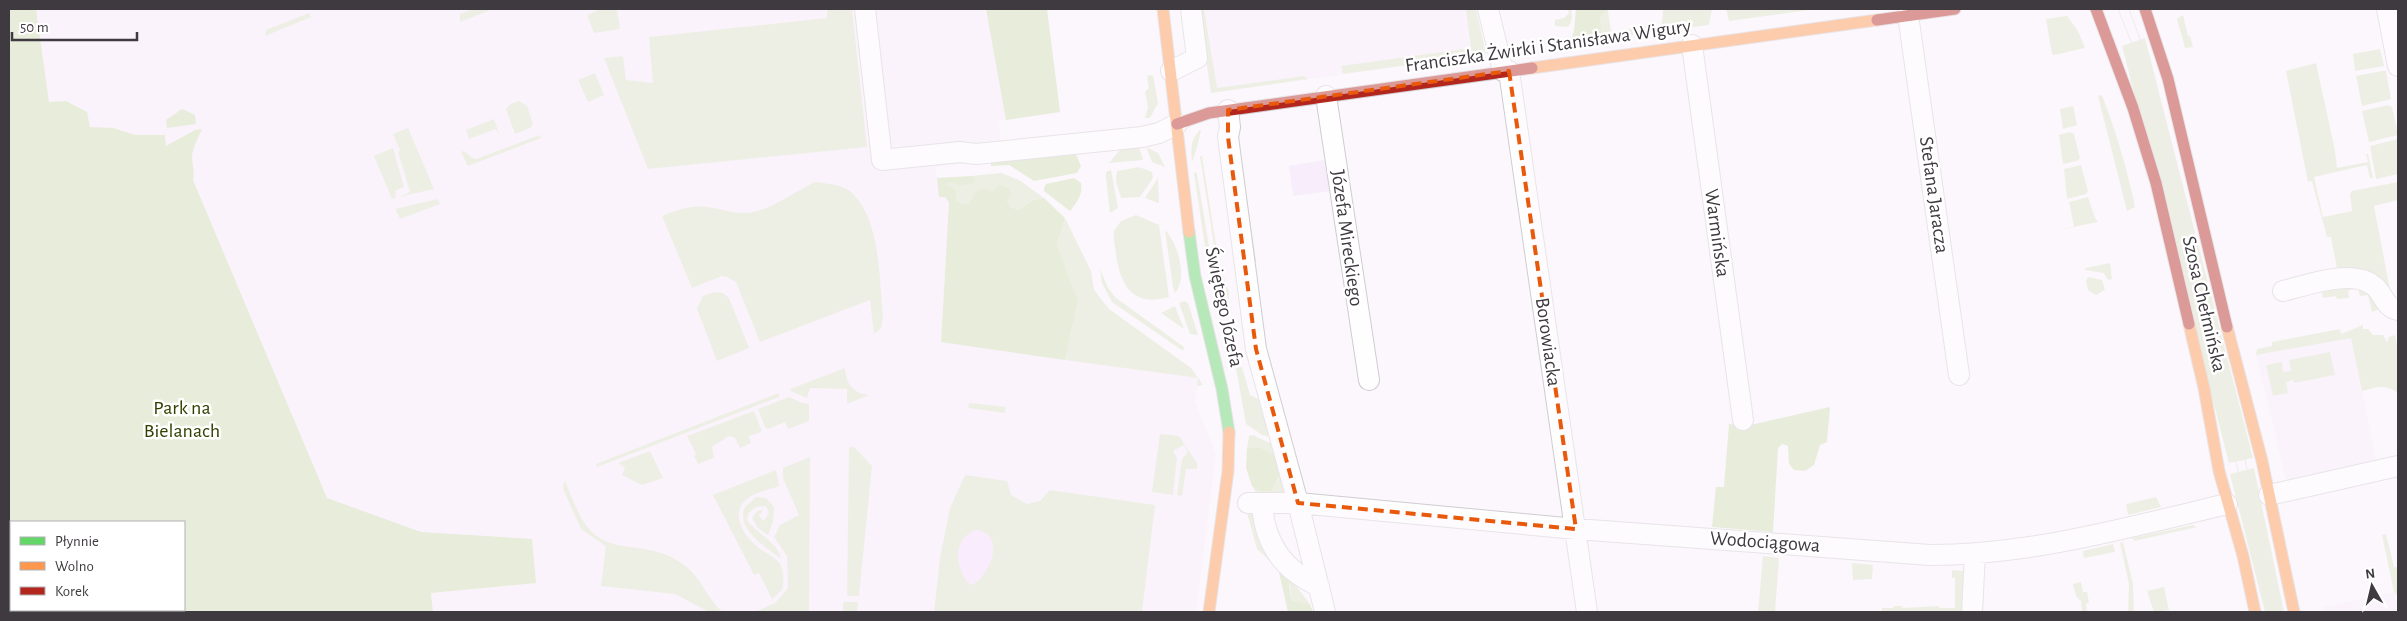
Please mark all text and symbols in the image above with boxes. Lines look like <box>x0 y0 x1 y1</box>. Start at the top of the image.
scale bar <box>12 10 138 42</box>
street label: Franciszka Żwirki i Stanisława Wigury <box>1404 16 1693 76</box>
text: 50 m <box>20 20 49 35</box>
street label: Stefana Jaracza <box>1916 135 1952 255</box>
street label: Józefa Mireckiego <box>1328 169 1366 307</box>
street label: Warmińska <box>1701 188 1733 278</box>
street label: Szosa Chełmińska <box>2179 234 2229 374</box>
street label: Świętego Józefa <box>1202 245 1247 369</box>
street label: Borowiacka <box>1532 296 1564 388</box>
park label: Park na Bielanach <box>144 398 220 441</box>
legend <box>10 521 185 611</box>
street label: Wodociągowa <box>1709 528 1821 556</box>
text: Płynnie <box>55 534 99 549</box>
text: Wolno <box>55 559 94 574</box>
north arrow <box>2347 561 2397 611</box>
text: N <box>2365 567 2376 582</box>
text: Korek <box>55 584 89 599</box>

